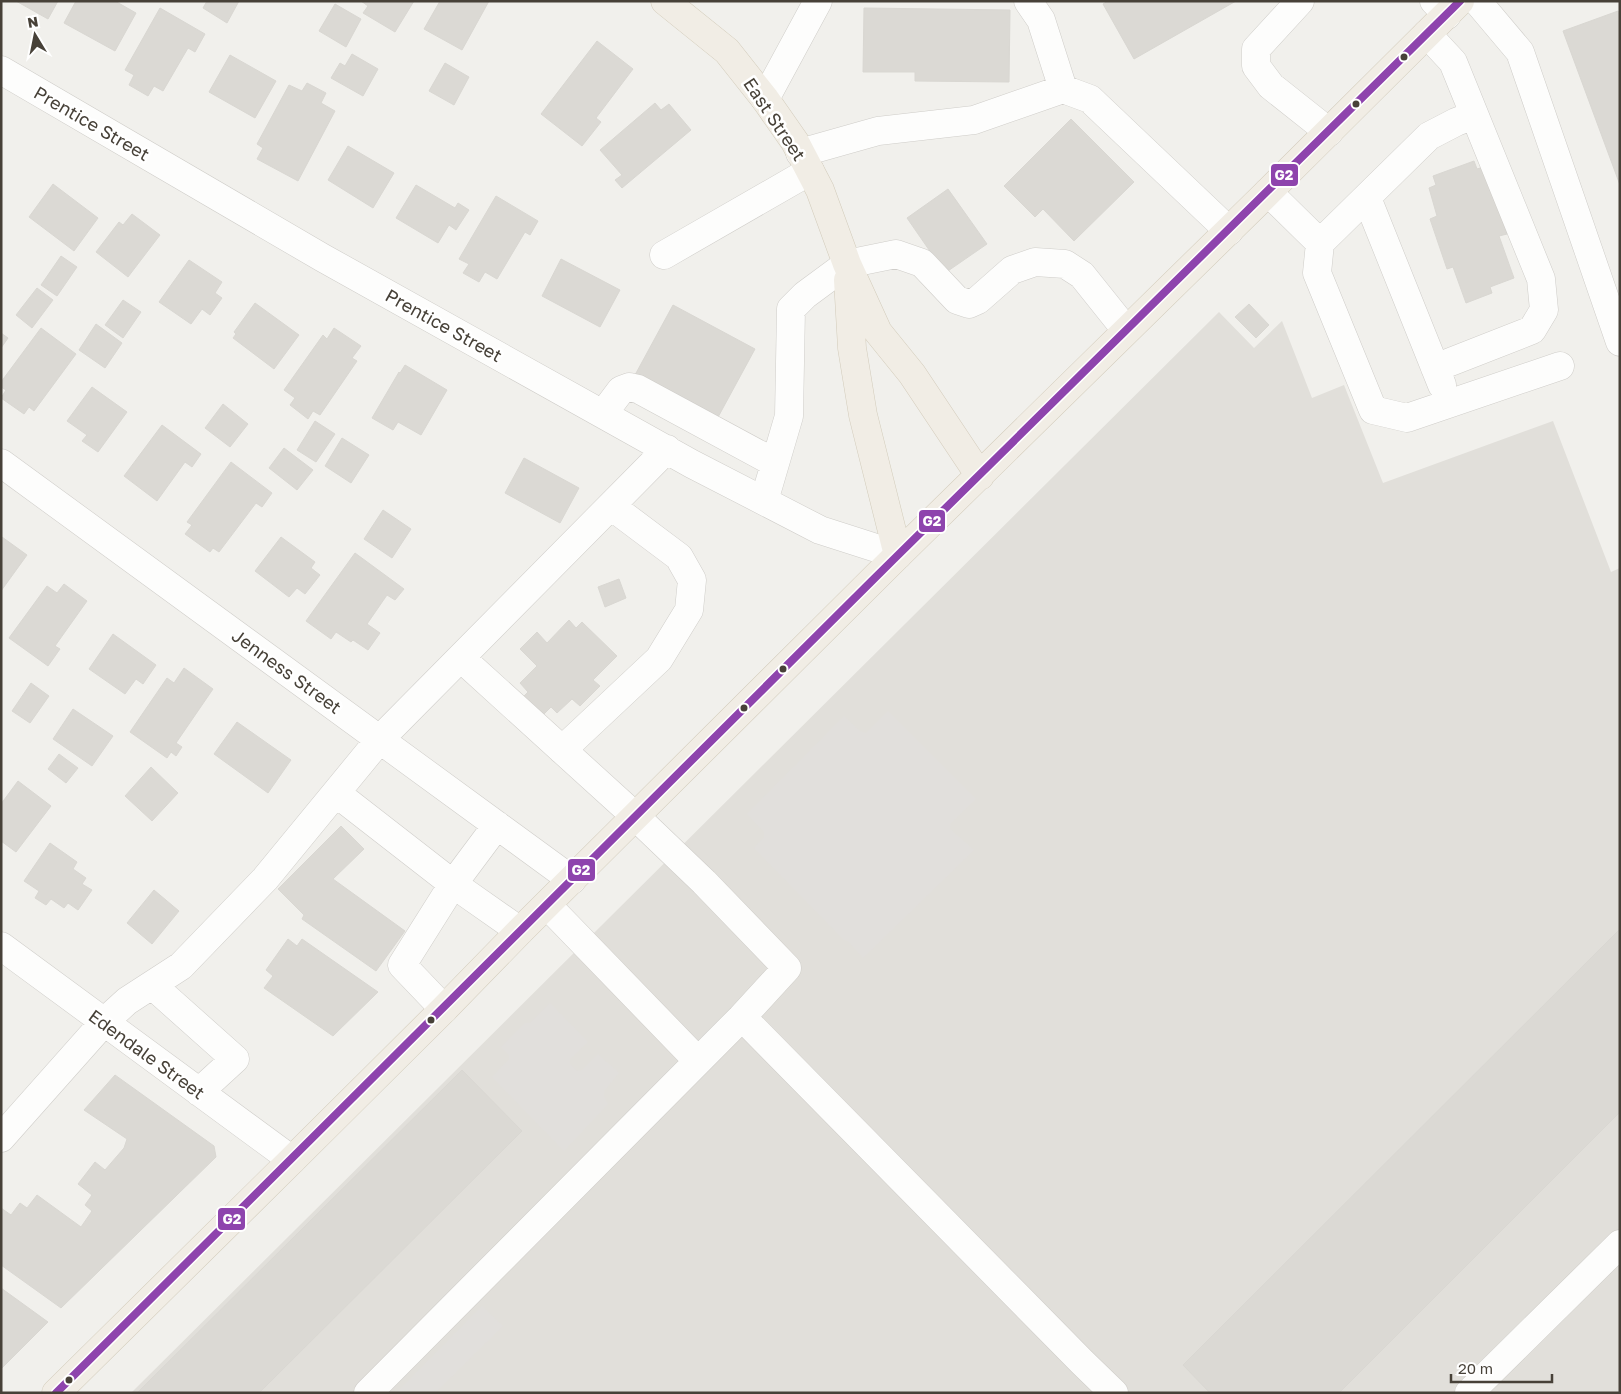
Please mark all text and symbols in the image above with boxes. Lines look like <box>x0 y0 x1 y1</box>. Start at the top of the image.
north arrow <box>10 10 60 60</box>
text: N <box>26 12 39 31</box>
unlabelled marker <box>1399 52 1409 62</box>
street label: East Street <box>739 73 811 165</box>
street label: Prentice Street <box>30 81 154 165</box>
unlabelled marker <box>1351 99 1361 109</box>
line badge: G2 <box>1270 163 1299 187</box>
text: G2 <box>1275 166 1294 183</box>
street label: Prentice Street <box>382 284 506 366</box>
line badge: G2 <box>918 509 946 533</box>
text: G2 <box>923 512 942 529</box>
street label: Jenness Street <box>228 624 346 718</box>
unlabelled marker <box>778 664 788 674</box>
unlabelled marker <box>739 703 749 713</box>
line badge: G2 <box>567 858 596 882</box>
text: G2 <box>572 861 591 878</box>
street label: Edendale Street <box>85 1004 209 1104</box>
unlabelled marker <box>426 1015 436 1025</box>
line badge: G2 <box>217 1207 246 1231</box>
text: G2 <box>223 1210 242 1227</box>
scale bar <box>1451 1352 1552 1384</box>
text: 20 m <box>1458 1359 1493 1377</box>
unlabelled marker <box>64 1375 74 1385</box>

